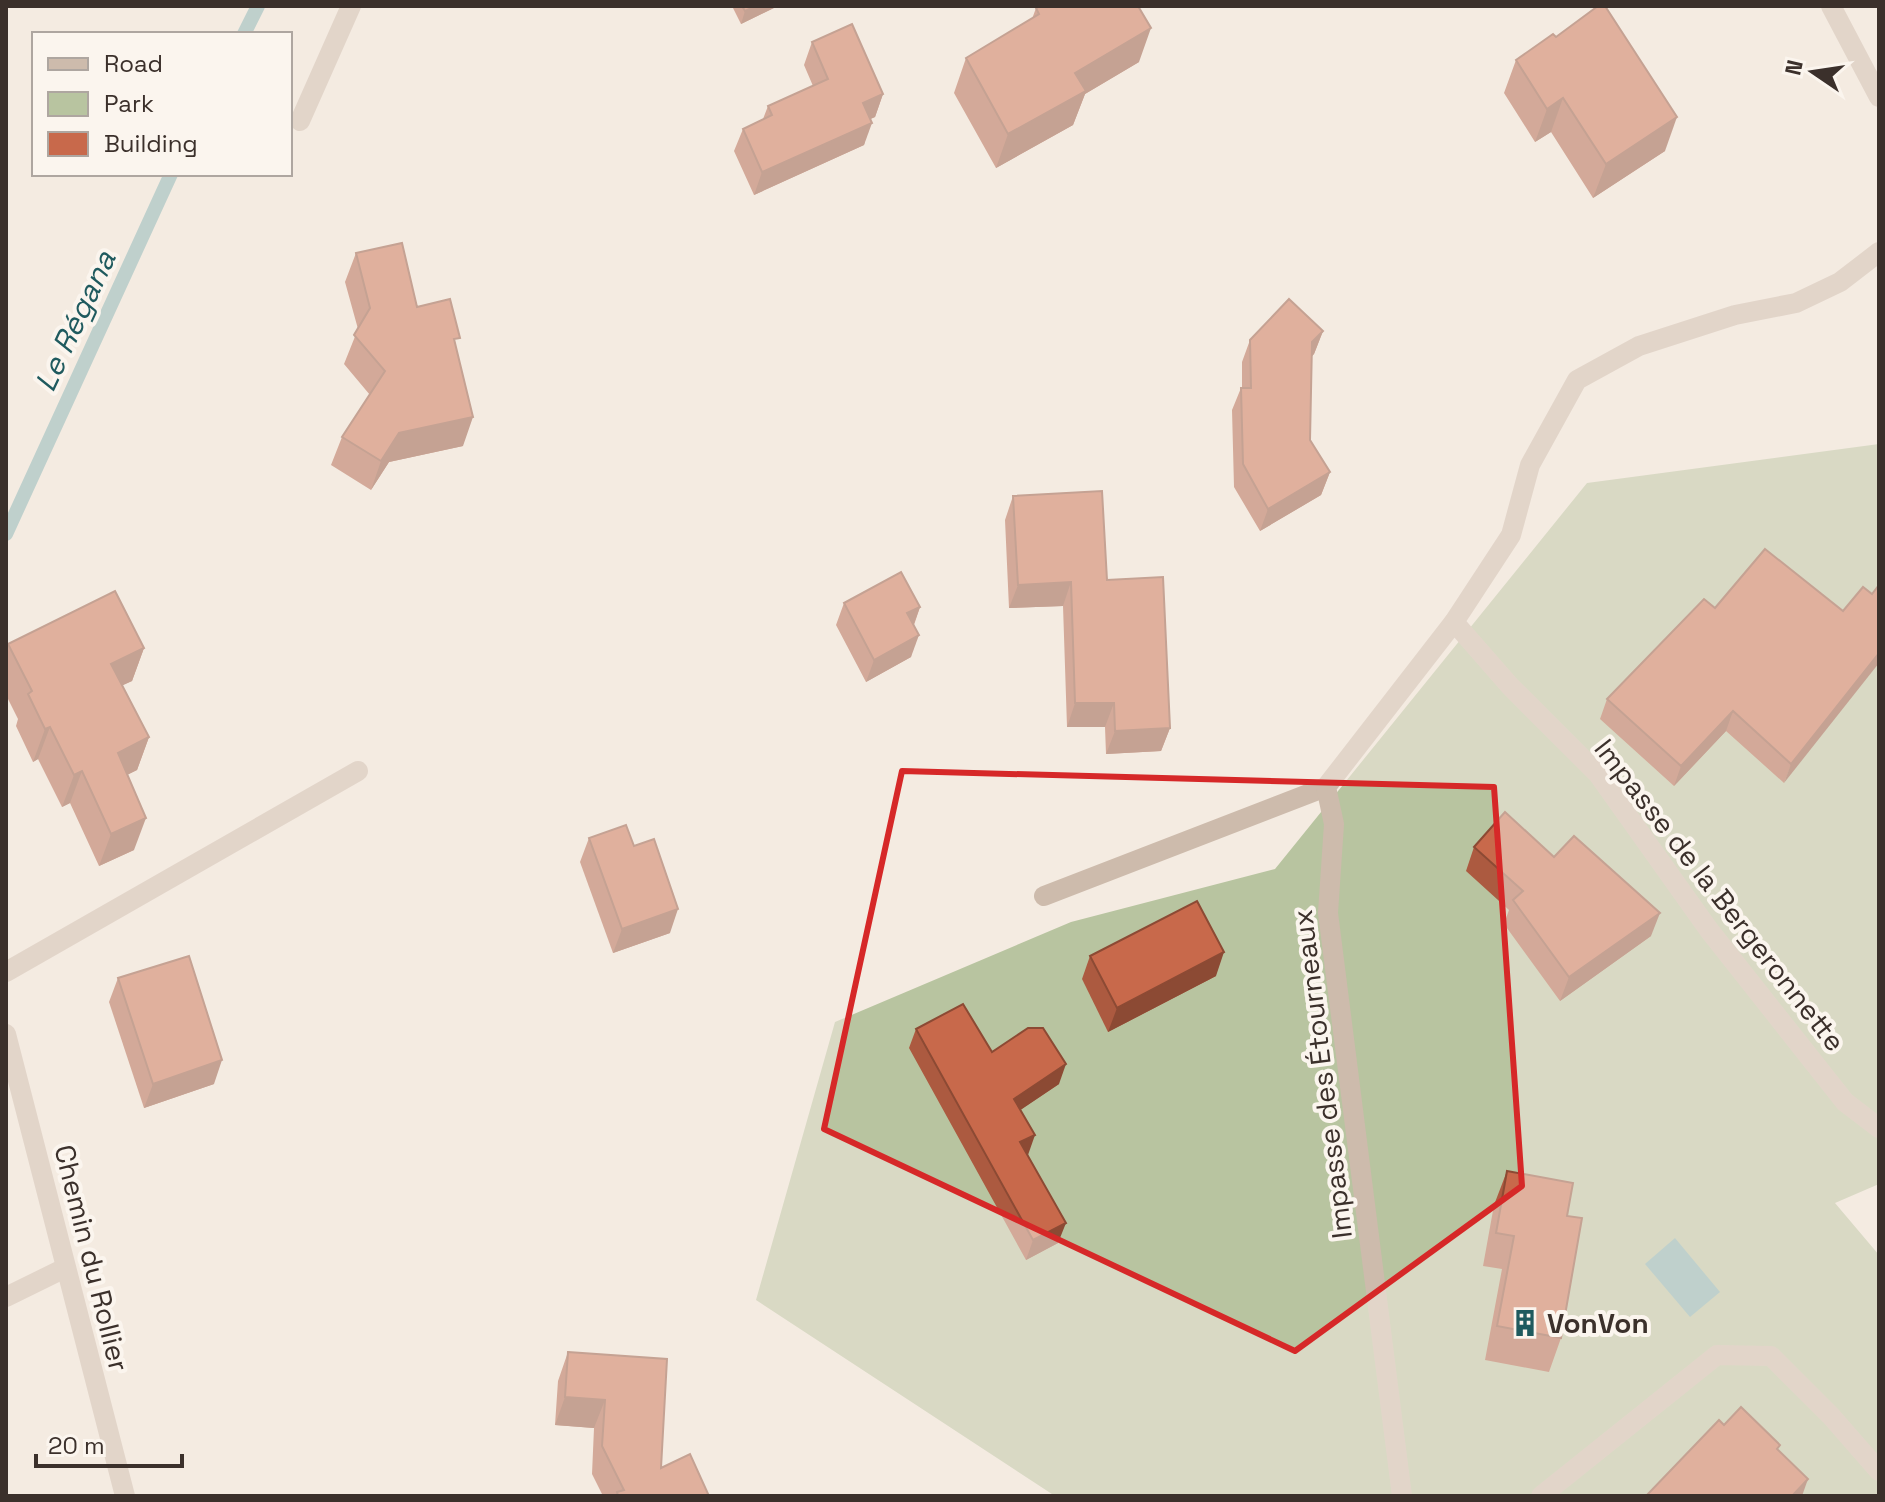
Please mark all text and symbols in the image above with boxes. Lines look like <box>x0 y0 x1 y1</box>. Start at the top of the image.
legend <box>32 32 292 176</box>
north arrow <box>1773 32 1853 112</box>
text: Road <box>104 48 163 79</box>
text: N <box>1778 57 1809 78</box>
text: Park <box>104 88 154 119</box>
text: Building <box>104 128 198 159</box>
water label: Le Régana <box>26 244 125 397</box>
street label: Impasse de la Bergeronnette <box>1587 732 1853 1058</box>
street label: Impasse des Étourneaux <box>1284 907 1360 1241</box>
street label: Chemin du Rollier <box>46 1141 138 1375</box>
place label: VonVon <box>1547 1305 1649 1341</box>
building icon: VonVon <box>1510 1308 1540 1338</box>
scale bar <box>36 1418 182 1468</box>
text: 20 m <box>48 1430 105 1461</box>

